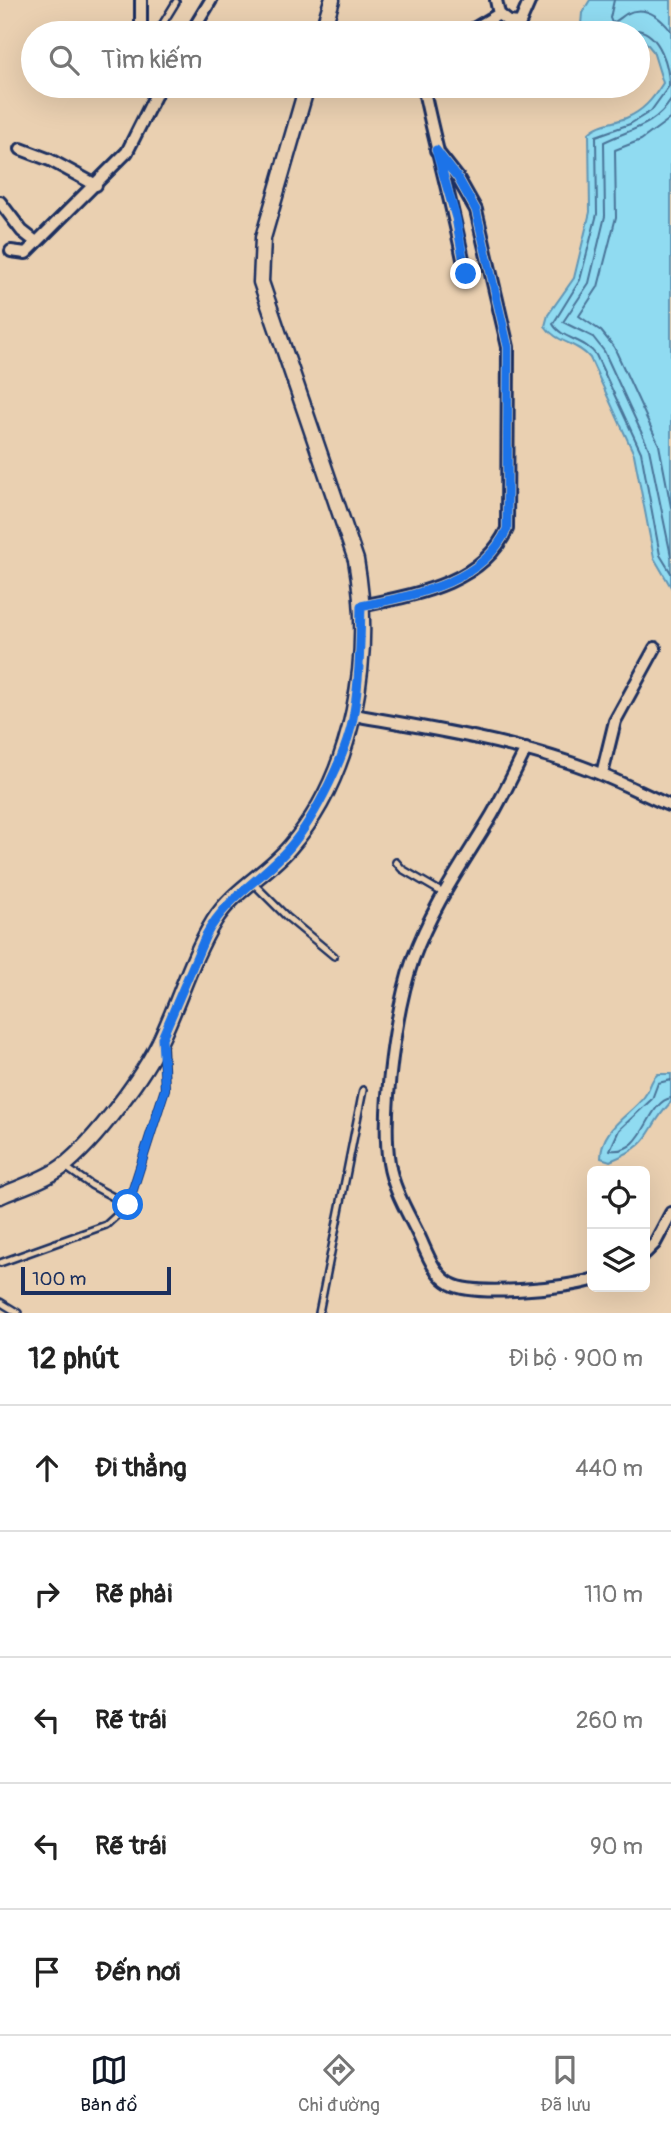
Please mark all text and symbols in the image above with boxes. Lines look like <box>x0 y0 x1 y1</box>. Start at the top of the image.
search box <box>21 21 650 98</box>
icon: search <box>45 41 83 79</box>
text: Tìm kiếm <box>101 44 202 76</box>
route end <box>450 258 481 289</box>
map controls <box>587 1166 650 1292</box>
button: locate <box>587 1166 650 1229</box>
route start <box>112 1189 143 1220</box>
button: layers <box>587 1229 650 1292</box>
scale bar <box>21 1264 172 1296</box>
text: 100 m <box>32 1267 86 1291</box>
text: 12 phút <box>28 1340 119 1377</box>
text: Đi bộ · 900 m <box>509 1344 643 1373</box>
icon: ahead <box>28 1449 66 1487</box>
text: Đi thẳng <box>95 1452 187 1484</box>
text: 440 m <box>575 1454 643 1483</box>
icon: right <box>28 1575 66 1613</box>
text: Rẽ phải <box>95 1578 172 1610</box>
text: 110 m <box>584 1580 643 1609</box>
icon: left <box>28 1701 66 1739</box>
text: Rẽ trái <box>95 1704 166 1736</box>
text: 260 m <box>576 1706 643 1735</box>
icon: left <box>28 1827 66 1865</box>
text: Rẽ trái <box>95 1830 166 1862</box>
text: 90 m <box>590 1832 643 1861</box>
icon: arrive <box>28 1953 66 1991</box>
text: Đến nơi <box>95 1956 180 1988</box>
tab: Bản đồ <box>80 2051 137 2117</box>
tab: Chỉ đường <box>298 2051 380 2117</box>
tab: Đã lưu <box>540 2051 591 2117</box>

